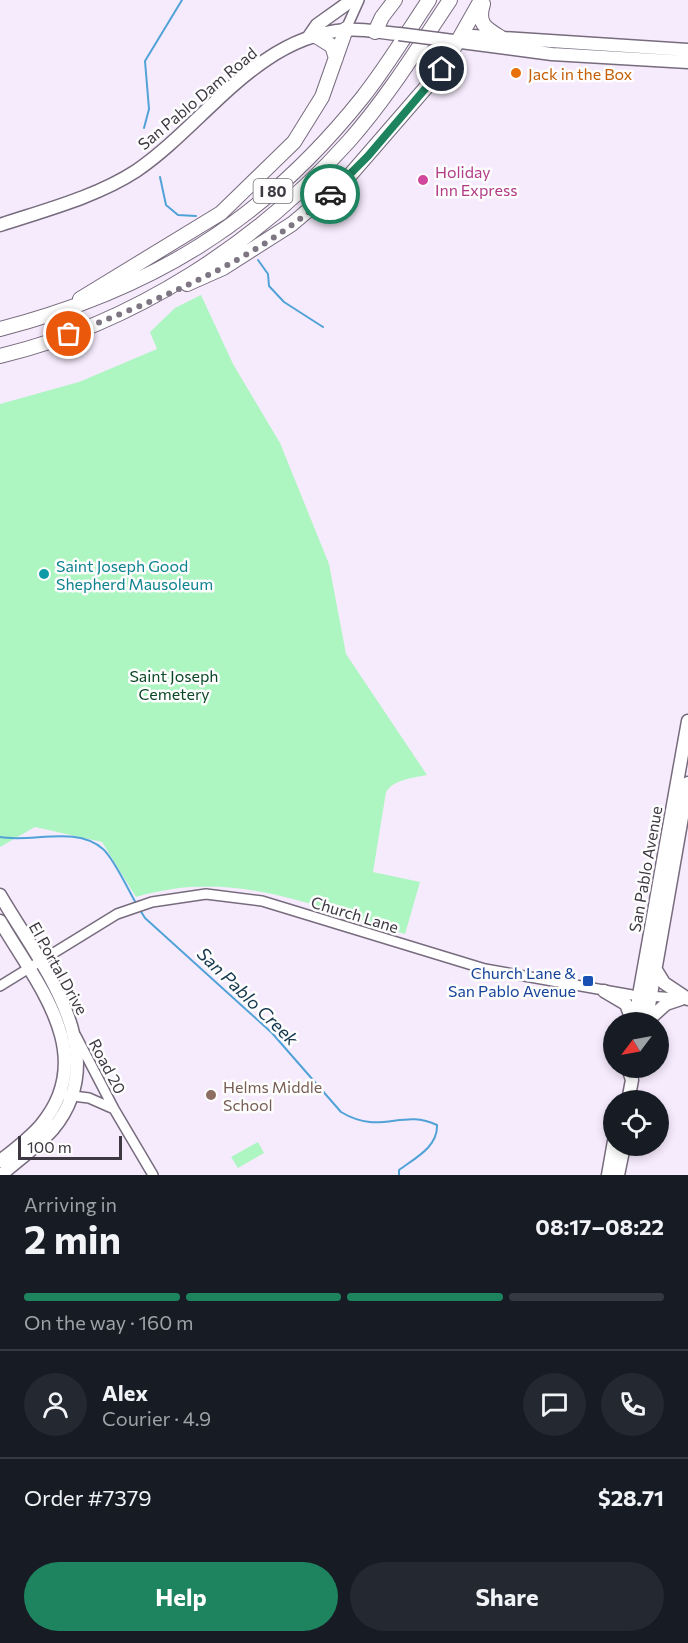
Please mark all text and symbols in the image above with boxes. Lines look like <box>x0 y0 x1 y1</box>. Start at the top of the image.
street label: San Pablo Dam Road <box>134 43 260 153</box>
pin <box>416 43 467 94</box>
icon: home <box>425 52 458 85</box>
place label: Jack in the Box <box>528 64 633 83</box>
marker: Jack in the Box <box>509 66 523 80</box>
place label: Holiday Inn Express <box>435 162 517 199</box>
courier <box>300 164 360 224</box>
marker: Holiday Inn Express <box>416 173 430 187</box>
icon: car <box>314 178 347 211</box>
road number: I 80 <box>254 179 292 203</box>
pin <box>43 308 94 359</box>
icon: bag <box>52 317 85 350</box>
place label: Saint Joseph Good Shepherd Mausoleum <box>56 556 213 593</box>
marker: Saint Joseph Good Shepherd Mausoleum <box>37 567 51 581</box>
park label: Saint Joseph Cemetery <box>129 666 219 703</box>
street label: San Pablo Avenue <box>625 804 665 934</box>
street label: Church Lane <box>309 892 401 936</box>
street label: El Portal Drive <box>26 918 92 1018</box>
water label: San Pablo Creek <box>193 942 304 1051</box>
place label: Church Lane & San Pablo Avenue <box>448 963 576 1000</box>
marker: Church Lane & San Pablo Avenue <box>581 974 595 988</box>
north arrow <box>603 1012 669 1078</box>
map controls <box>603 1012 669 1156</box>
street label: Road 20 <box>86 1035 130 1097</box>
place label: Helms Middle School <box>223 1077 322 1114</box>
marker: Helms Middle School <box>204 1088 218 1102</box>
button: locate <box>603 1090 669 1156</box>
scale bar <box>18 1133 122 1160</box>
text: 100 m <box>27 1137 72 1156</box>
text: Arriving in <box>24 1192 117 1216</box>
text: 08:17–08:22 <box>535 1213 664 1240</box>
text: 2 min <box>24 1214 121 1262</box>
text: On the way · 160 m <box>24 1310 193 1334</box>
button: person <box>24 1373 87 1436</box>
button: chat <box>523 1373 586 1436</box>
button: phone <box>601 1373 664 1436</box>
text: Alex <box>102 1379 148 1406</box>
text: Courier · 4.9 <box>102 1406 211 1430</box>
text: Order #7379 <box>24 1484 152 1511</box>
text: $28.71 <box>598 1484 664 1511</box>
button: Help <box>24 1562 338 1631</box>
button: Share <box>350 1562 664 1631</box>

